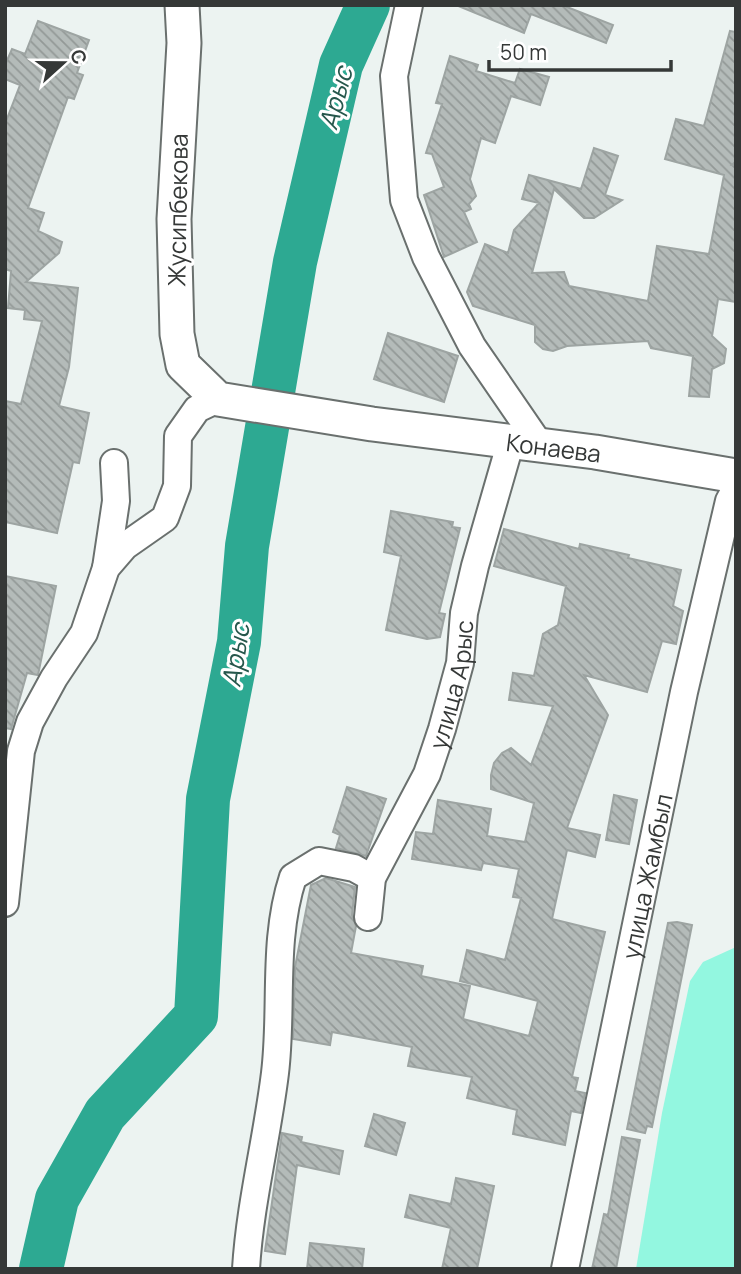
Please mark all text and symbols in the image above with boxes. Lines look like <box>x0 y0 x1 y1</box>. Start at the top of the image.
north arrow <box>28 28 98 98</box>
scale bar <box>489 28 671 72</box>
text: 50 m <box>500 38 547 66</box>
text: С <box>64 46 94 68</box>
water label: Арыс <box>309 60 361 133</box>
street label: Жусипбекова <box>159 133 195 287</box>
street label: Конаева <box>504 425 603 469</box>
water label: Арыс <box>212 618 258 689</box>
street label: улица Арыс <box>420 619 480 753</box>
street label: улица Жамбыл <box>613 791 679 962</box>

